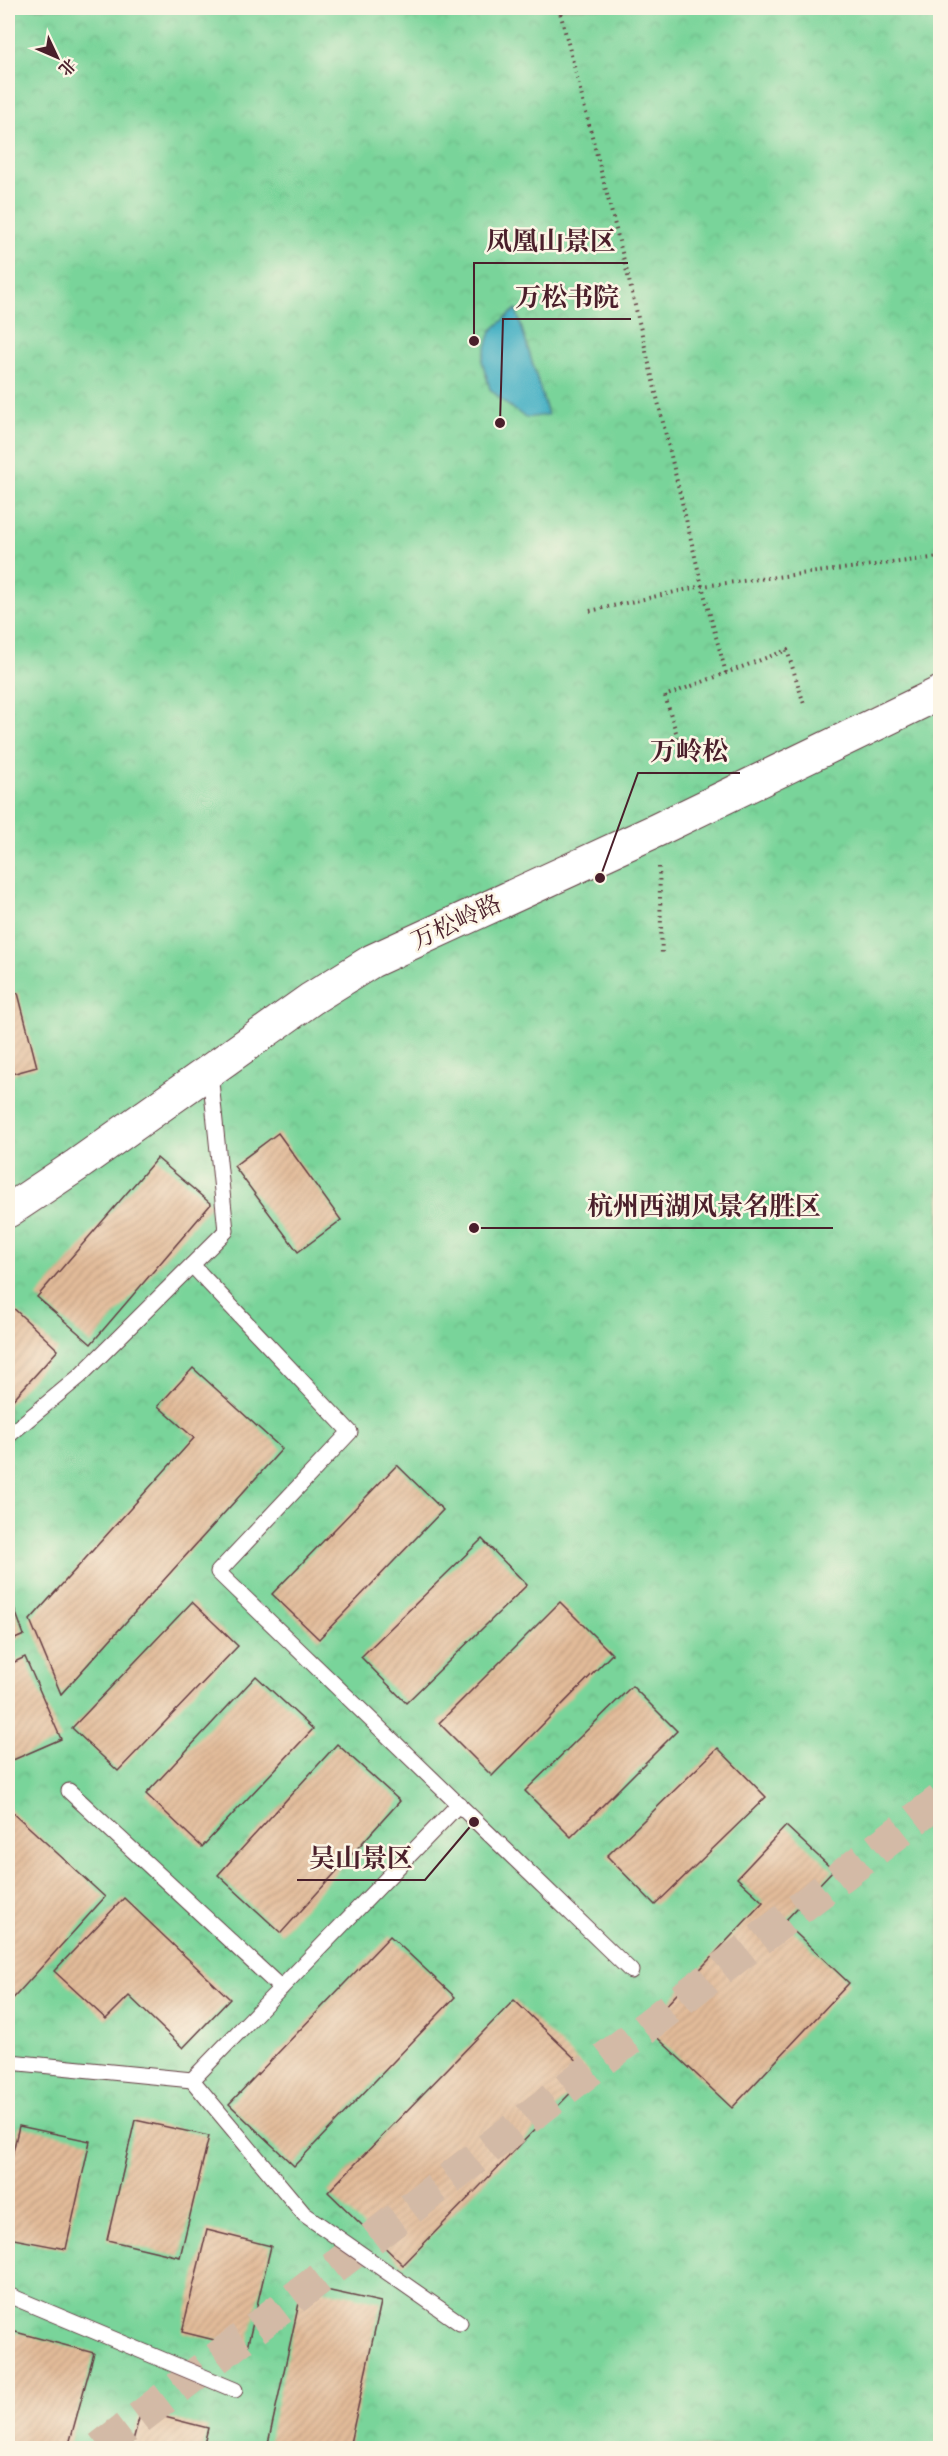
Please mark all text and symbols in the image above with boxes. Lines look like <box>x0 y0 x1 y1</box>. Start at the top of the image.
north arrow <box>27 27 87 87</box>
text: 北 <box>55 55 80 79</box>
callout: 凤凰山景区 <box>474 219 628 263</box>
text: 凤凰山景区 <box>486 225 616 257</box>
callout: 万松书院 <box>503 275 631 319</box>
text: 万松书院 <box>515 281 619 313</box>
callout: 万岭松 <box>638 729 740 773</box>
text: 万岭松 <box>650 735 728 767</box>
street label: 万松岭路 <box>406 888 506 956</box>
callout: 杭州西湖风景名胜区 <box>575 1184 833 1228</box>
text: 杭州西湖风景名胜区 <box>587 1190 821 1222</box>
callout: 吴山景区 <box>297 1836 425 1880</box>
text: 吴山景区 <box>309 1842 413 1874</box>

